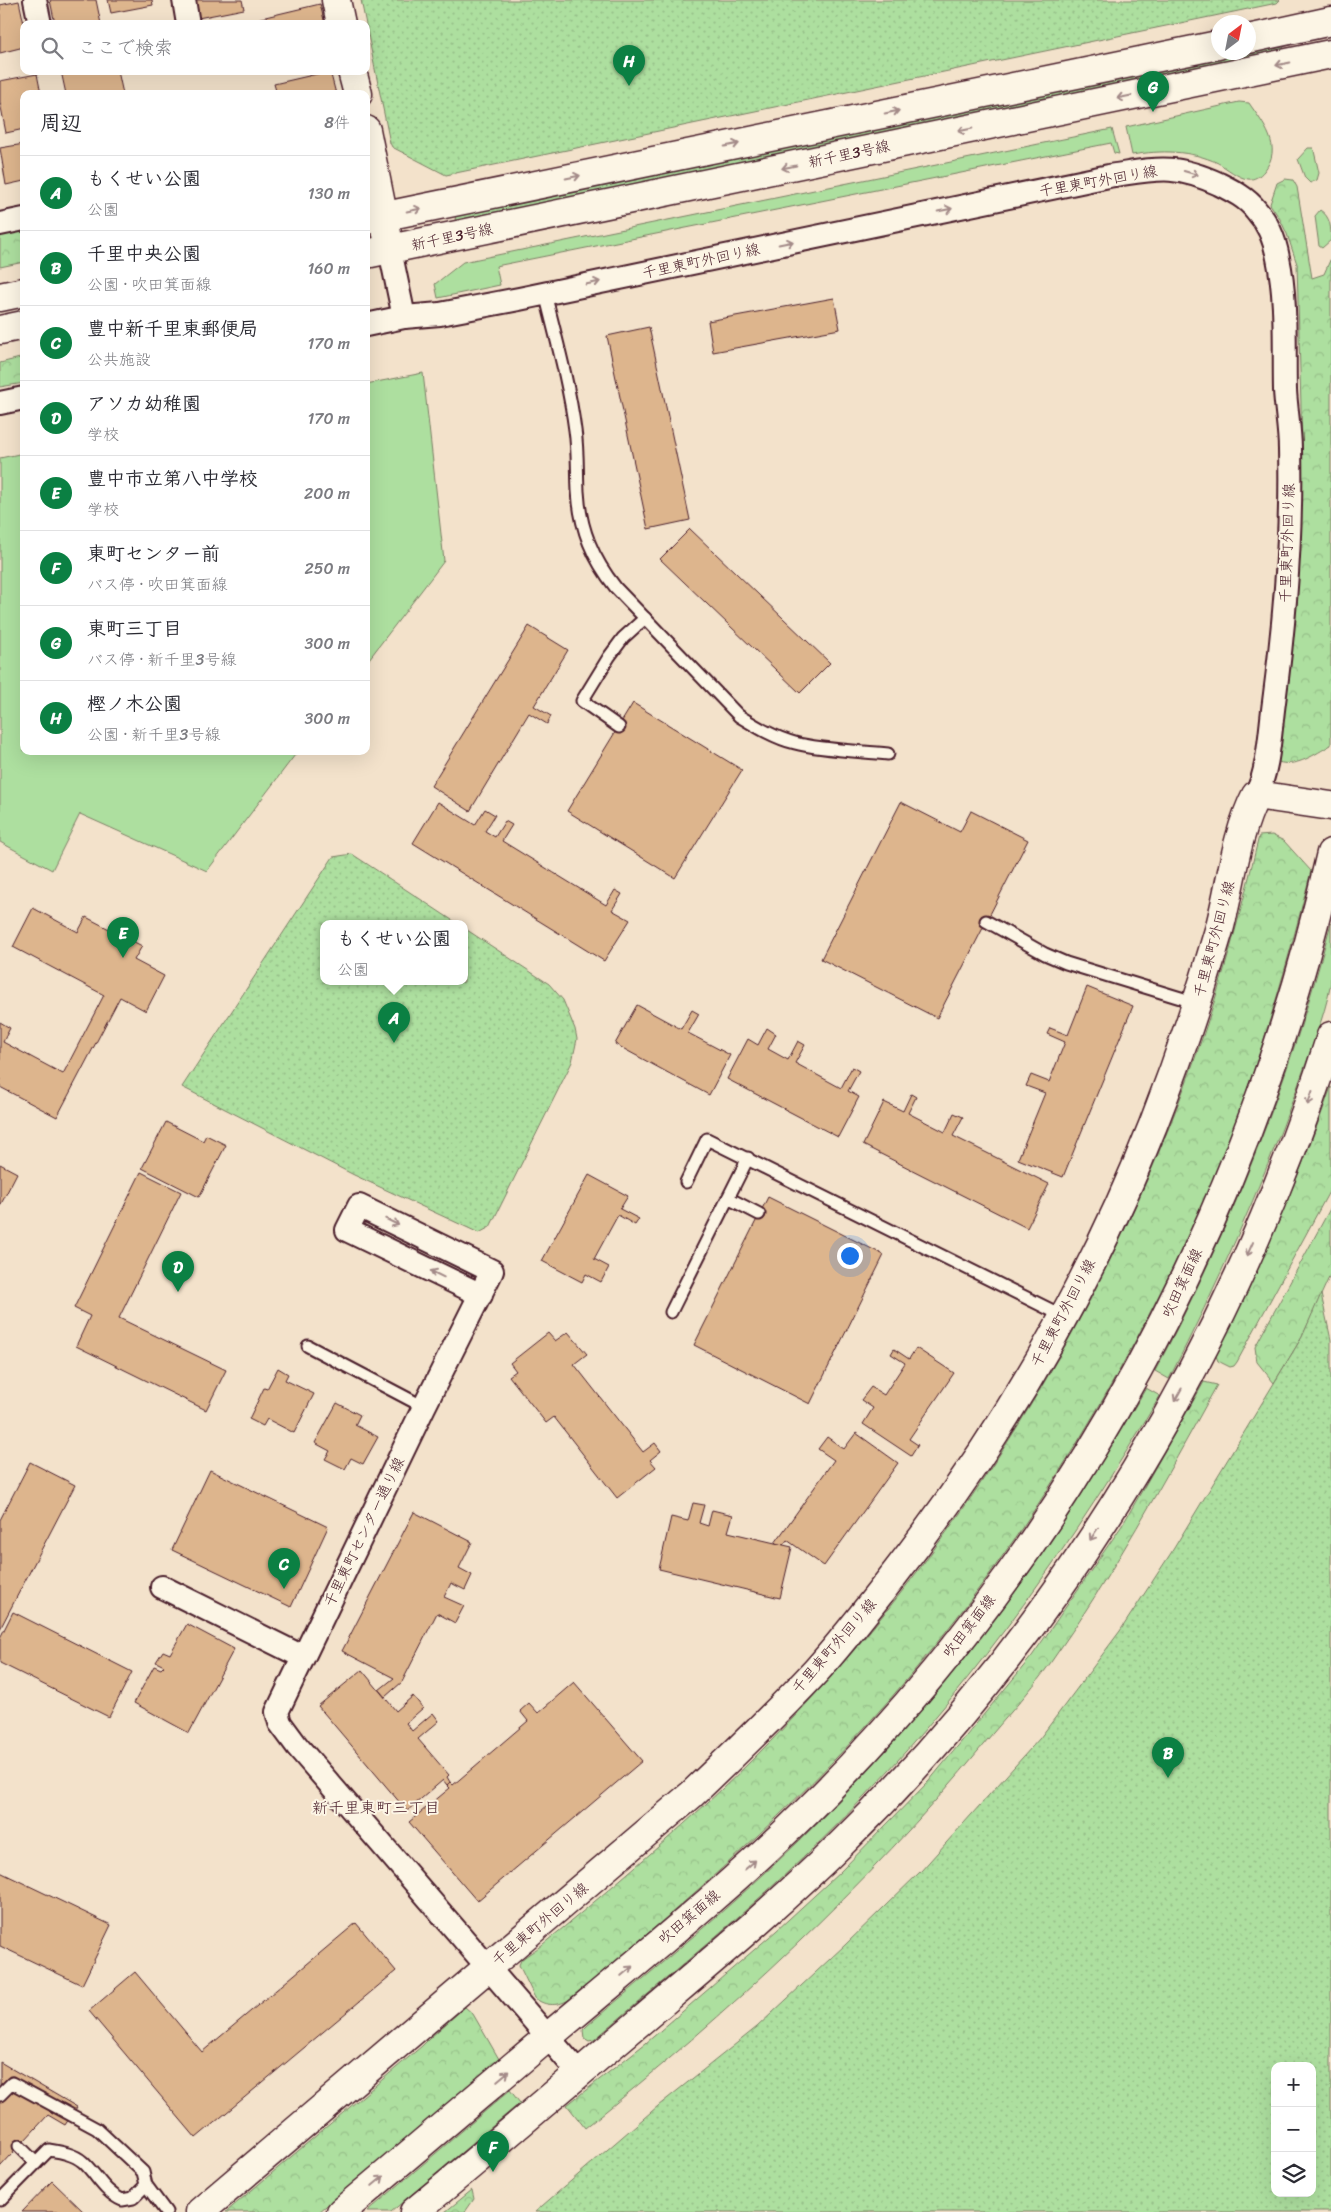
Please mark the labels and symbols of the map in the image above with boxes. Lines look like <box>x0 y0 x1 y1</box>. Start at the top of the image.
north arrow <box>1211 15 1256 60</box>
pin: H <box>613 45 645 86</box>
one-way arrow <box>1276 60 1292 70</box>
pin: G <box>1137 71 1169 112</box>
one-way arrow <box>1117 93 1133 102</box>
one-way arrow <box>883 107 899 116</box>
one-way arrow <box>957 126 973 135</box>
street label: 新千里3号線 <box>806 133 892 175</box>
one-way arrow <box>724 139 740 149</box>
street label: 千里東町外回り線 <box>1037 158 1159 204</box>
one-way arrow <box>781 162 797 172</box>
one-way arrow <box>1182 168 1198 178</box>
one-way arrow <box>565 172 581 182</box>
one-way arrow <box>406 205 422 214</box>
one-way arrow <box>937 205 953 214</box>
street label: 新千里3号線 <box>409 216 495 258</box>
street label: 千里東町外回り線 <box>640 236 762 286</box>
one-way arrow <box>778 238 794 247</box>
one-way arrow <box>584 278 600 287</box>
street label: 千里東町外回り線 <box>1272 483 1302 603</box>
street label: 千里東町外回り線 <box>1186 878 1242 1000</box>
pin: E <box>107 917 139 958</box>
pin: A <box>378 1002 410 1043</box>
one-way arrow <box>1305 1090 1314 1106</box>
one-way arrow <box>384 1218 399 1228</box>
one-way arrow <box>1245 1241 1255 1256</box>
your location <box>837 1243 863 1269</box>
street label: 吹田箕面線 <box>1154 1244 1210 1322</box>
pin: D <box>162 1251 194 1292</box>
street label: 千里東町外回り線 <box>1023 1254 1103 1372</box>
one-way arrow <box>430 1269 445 1278</box>
one-way arrow <box>1173 1387 1183 1402</box>
street label: 千里東町センター通り線 <box>316 1452 412 1612</box>
one-way arrow <box>1089 1526 1099 1540</box>
pin: C <box>268 1548 300 1589</box>
street label: 吹田箕面線 <box>936 1588 1002 1664</box>
street label: 千里東町外回り線 <box>785 1592 883 1700</box>
pin: B <box>1152 1737 1184 1778</box>
district label: 新千里東町三丁目 <box>312 1793 440 1822</box>
one-way arrow <box>743 1859 756 1871</box>
street label: 千里東町外回り線 <box>486 1875 594 1973</box>
street label: 吹田箕面線 <box>652 1883 726 1951</box>
one-way arrow <box>620 1965 633 1976</box>
one-way arrow <box>497 2071 510 2082</box>
pin: F <box>477 2131 509 2172</box>
one-way arrow <box>372 2175 385 2186</box>

